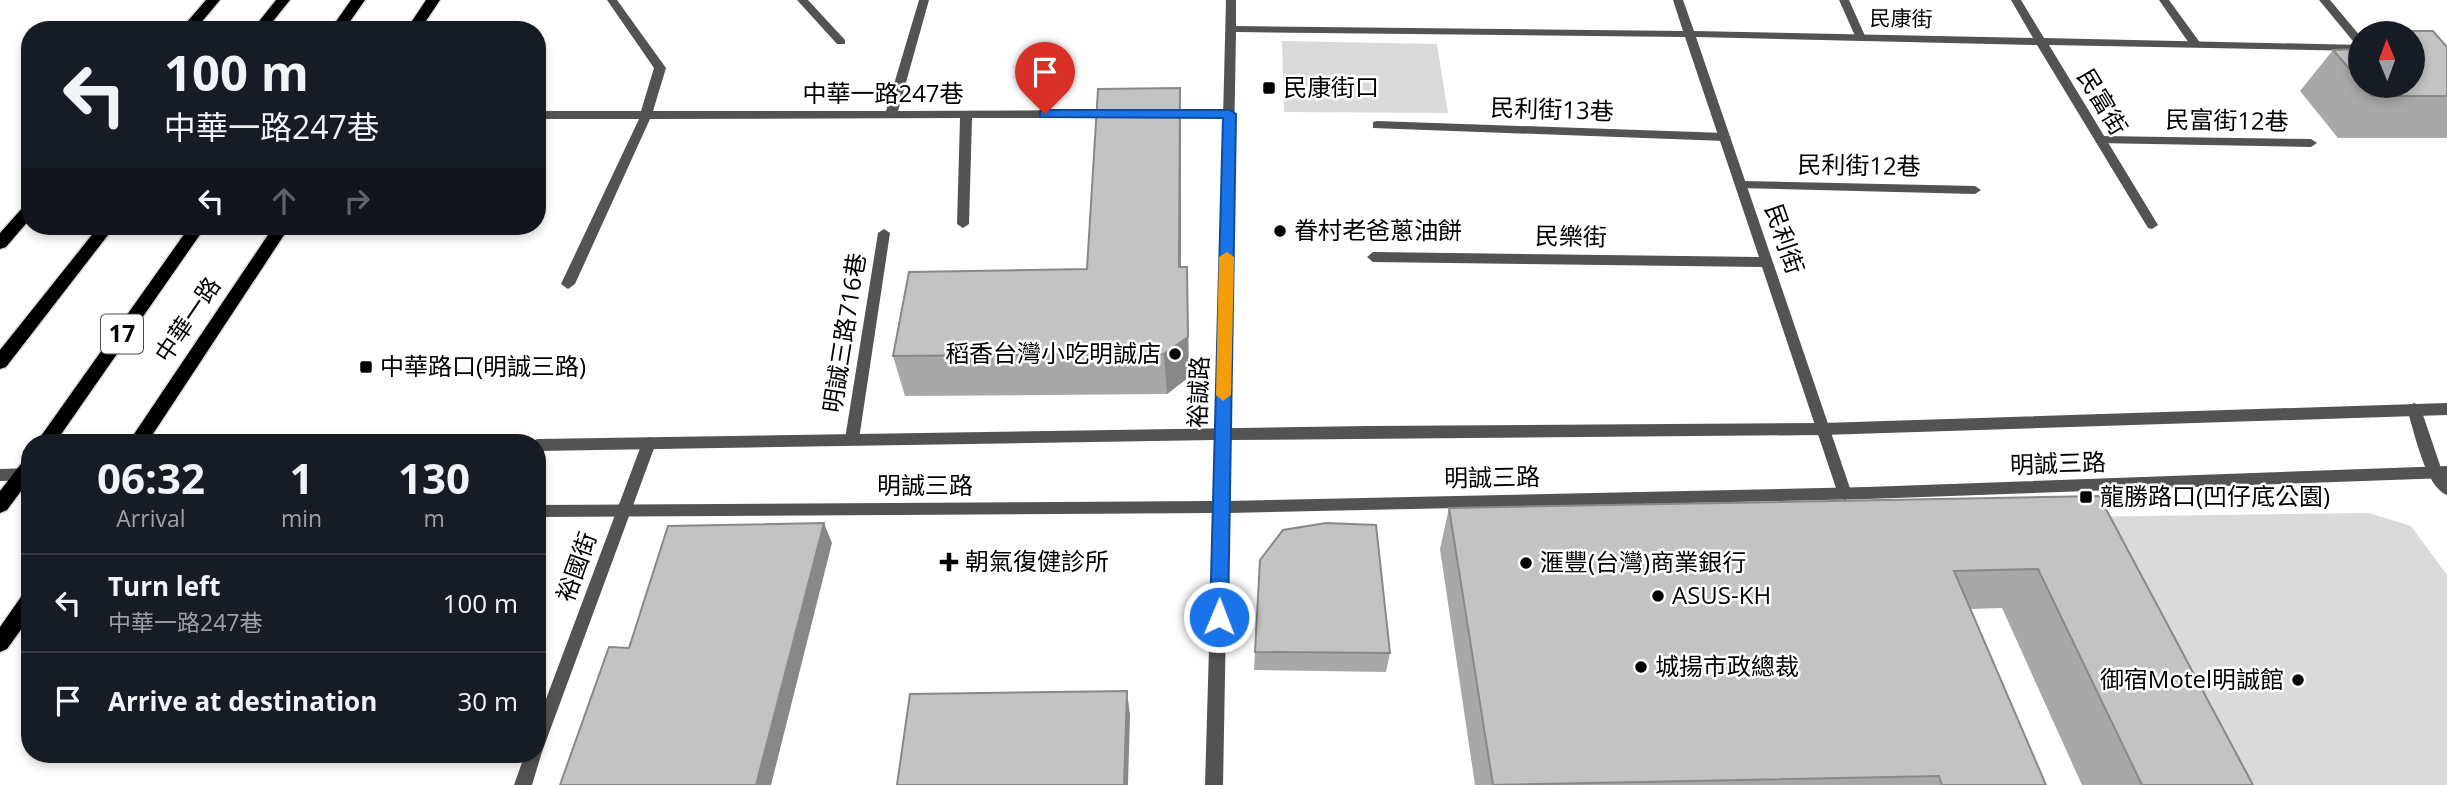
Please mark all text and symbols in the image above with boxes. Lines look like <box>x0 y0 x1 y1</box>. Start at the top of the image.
street label: 民康街 <box>1869 3 1933 33</box>
north arrow <box>2348 21 2426 98</box>
map controls <box>2348 21 2425 98</box>
text: 100 m <box>164 39 309 105</box>
pin <box>1015 42 1075 114</box>
icon: left <box>49 49 140 140</box>
icon: arrive <box>1026 53 1064 91</box>
street label: 民富街 <box>2071 62 2136 141</box>
place label: 民康街口 <box>1283 70 1379 103</box>
street label: 中華一路247巷 <box>802 76 964 109</box>
marker: 民康街口 <box>1261 80 1277 96</box>
street label: 民利街13巷 <box>1490 90 1614 127</box>
street label: 民富街12巷 <box>2165 102 2289 137</box>
text: 中華一路247巷 <box>164 105 379 148</box>
street label: 民利街12巷 <box>1797 147 1921 182</box>
icon: left <box>192 182 230 220</box>
icon: ahead <box>265 182 303 220</box>
icon: right <box>338 182 376 220</box>
street label: 民利街 <box>1758 199 1813 278</box>
place label: 眷村老爸蔥油餅 <box>1294 213 1462 246</box>
street label: 民樂街 <box>1535 218 1607 253</box>
marker: 眷村老爸蔥油餅 <box>1272 223 1288 239</box>
street label: 明誠三路716巷 <box>815 251 872 415</box>
street label: 中華一路 <box>146 270 227 368</box>
road number: 17 <box>101 314 143 354</box>
place label: 稻香台灣小吃明誠店 <box>945 336 1161 369</box>
marker: 稻香台灣小吃明誠店 <box>1167 346 1183 362</box>
place label: 中華路口(明誠三路) <box>380 349 586 382</box>
street label: 裕誠路 <box>1180 355 1215 429</box>
marker: 中華路口(明誠三路) <box>358 359 374 375</box>
street label: 明誠三路 <box>2009 444 2106 481</box>
text: 06:32 <box>97 449 205 506</box>
text: 1 <box>289 449 314 506</box>
text: 130 <box>398 449 470 506</box>
street label: 明誠三路 <box>1444 459 1540 494</box>
street label: 明誠三路 <box>877 468 973 501</box>
place label: 龍勝路口(凹仔底公園) <box>2100 479 2330 512</box>
marker: 龍勝路口(凹仔底公園) <box>2078 489 2094 505</box>
text: Arrival <box>116 502 186 534</box>
text: min <box>281 502 322 534</box>
text: m <box>423 502 445 534</box>
street label: 裕國街 <box>548 527 603 606</box>
place label: 朝氣復健診所 <box>965 544 1109 577</box>
place label: 滙豐(台灣)商業銀行 <box>1540 545 1746 578</box>
marker: 朝氣復健診所 <box>939 552 959 572</box>
marker: 滙豐(台灣)商業銀行 <box>1518 555 1534 571</box>
text: Turn left <box>108 568 220 604</box>
place label: ASUS-KH <box>1672 578 1771 611</box>
position arrow <box>1182 580 1256 654</box>
icon: left <box>49 584 87 622</box>
text: 100 m <box>443 585 518 621</box>
marker: ASUS-KH <box>1650 588 1666 604</box>
text: 中華一路247巷 <box>108 606 262 638</box>
place label: 城揚市政總裁 <box>1655 649 1799 682</box>
marker: 城揚市政總裁 <box>1633 659 1649 675</box>
place label: 御宿Motel明誠館 <box>2100 662 2284 695</box>
marker: 御宿Motel明誠館 <box>2290 672 2306 688</box>
icon: arrive <box>49 682 87 720</box>
text: Arrive at destination <box>108 683 377 719</box>
text: 30 m <box>457 683 518 719</box>

